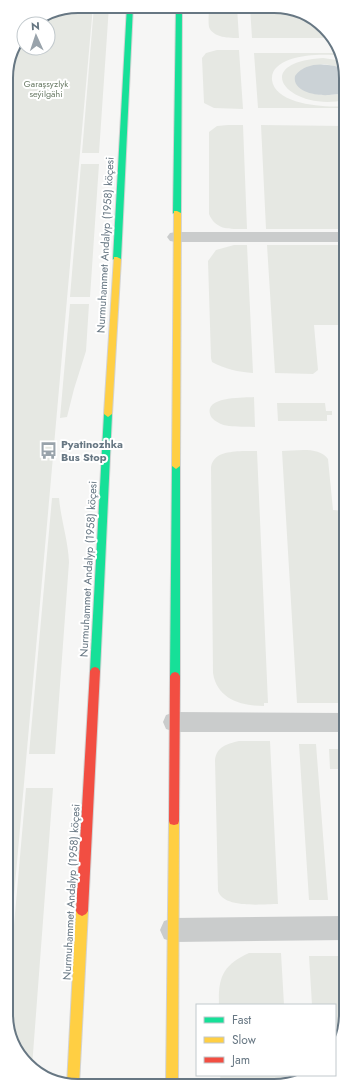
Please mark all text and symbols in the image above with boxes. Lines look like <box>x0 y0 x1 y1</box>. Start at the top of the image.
north arrow <box>16 16 56 56</box>
text: N <box>31 18 40 34</box>
park label: Garaşsyzlyk seýilgähi <box>24 77 68 100</box>
street label: Nurmuhammet Andalyp (1958) köçesi <box>92 156 118 333</box>
place label: Pyatinozhka Bus Stop <box>61 436 123 465</box>
bus stop icon: Pyatinozhka Bus Stop <box>38 440 58 460</box>
street label: Nurmuhammet Andalyp (1958) köçesi <box>75 480 101 657</box>
street label: Nurmuhammet Andalyp (1958) köçesi <box>58 803 84 980</box>
legend <box>196 1004 336 1076</box>
text: Fast <box>232 1011 251 1029</box>
text: Slow <box>232 1031 257 1049</box>
text: Jam <box>230 1051 250 1069</box>

